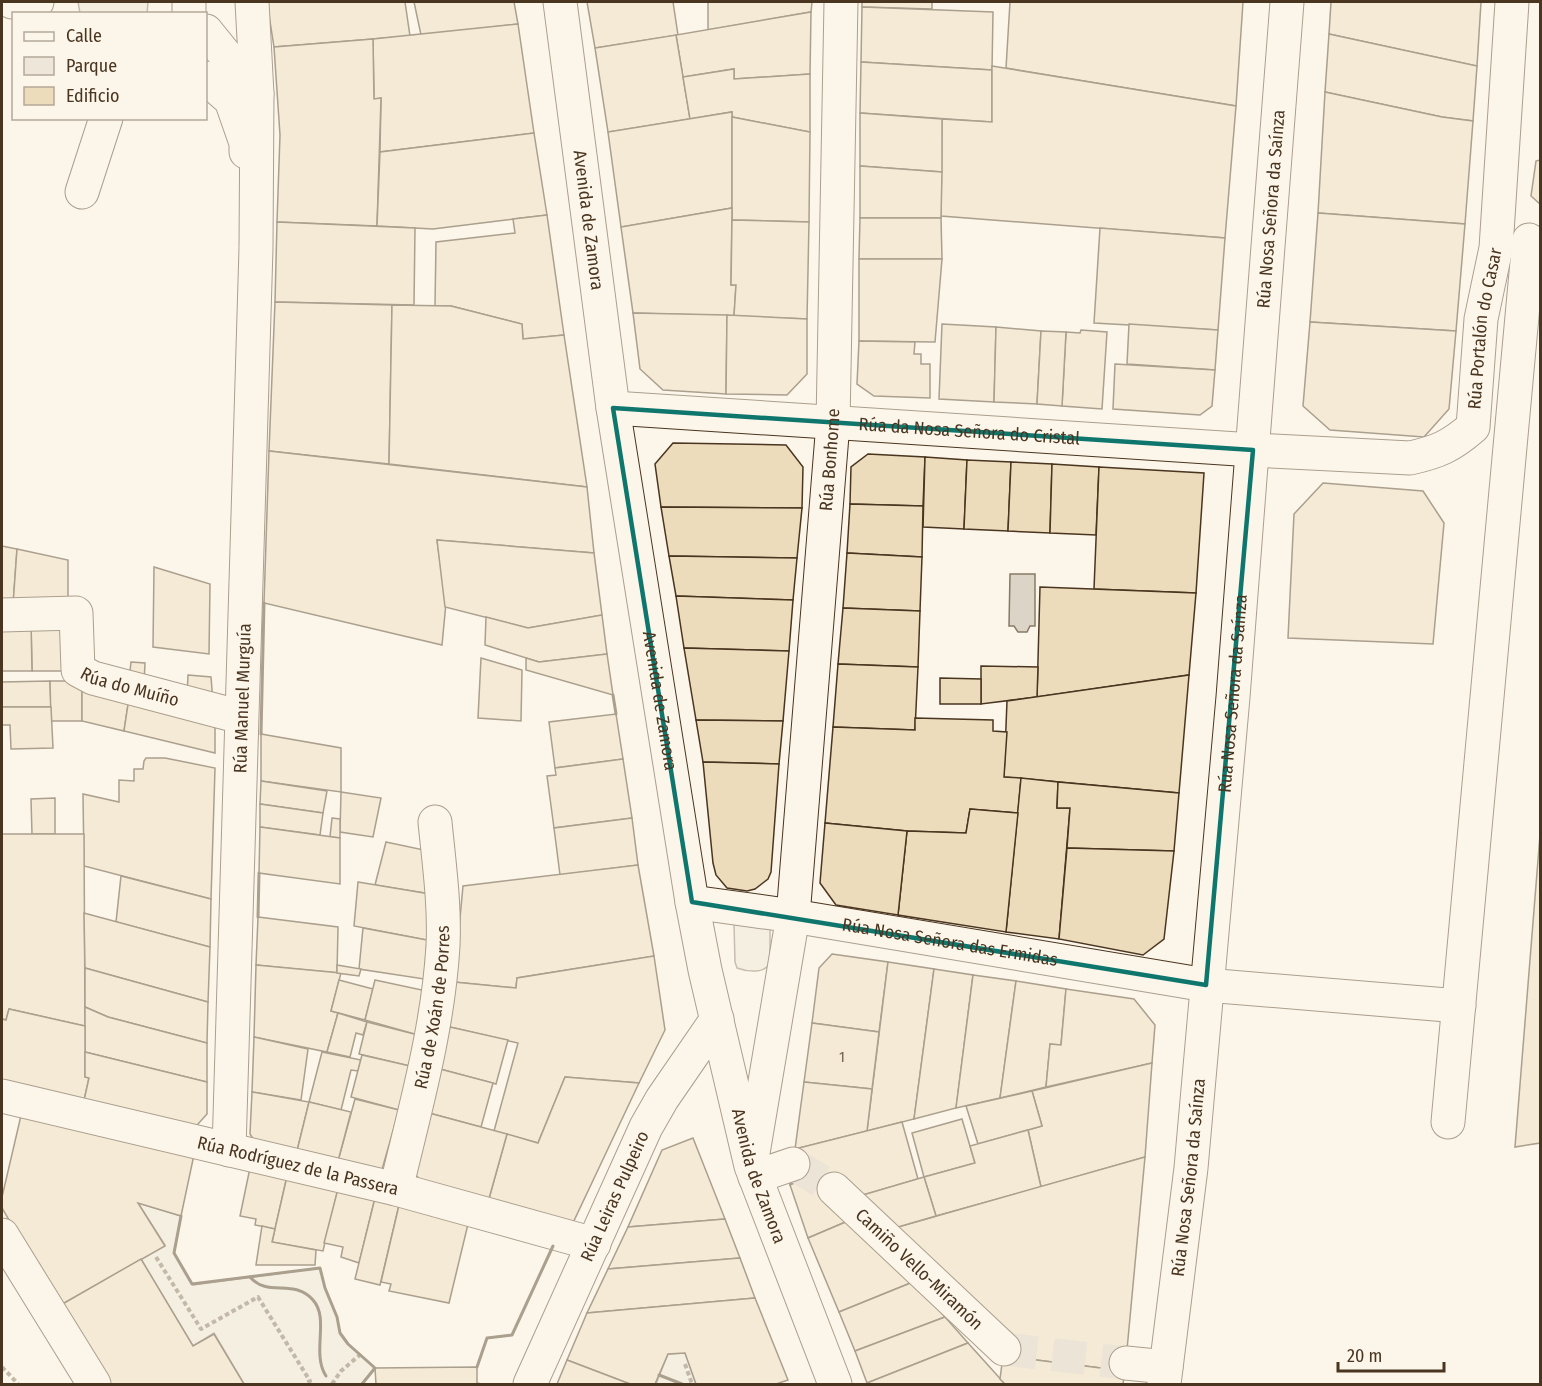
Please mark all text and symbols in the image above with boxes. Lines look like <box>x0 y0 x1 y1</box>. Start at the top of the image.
legend <box>12 12 207 120</box>
text: Calle <box>66 25 102 47</box>
text: Parque <box>66 55 117 77</box>
text: Edificio <box>66 85 119 107</box>
street label: Rúa Nosa Señora da Saínza <box>1252 109 1290 309</box>
street label: Avenida de Zamora <box>568 149 609 292</box>
street label: Rúa Portalón do Casar <box>1463 245 1507 410</box>
street label: Rúa Bonhome <box>815 408 844 512</box>
street label: Rúa da Nosa Señora do Cristal <box>858 413 1081 450</box>
street label: Rúa Nosa Señora da Saínza <box>1214 593 1252 794</box>
street label: Rúa Manuel Murguía <box>229 623 256 774</box>
street label: Avenida de Zamora <box>638 630 682 772</box>
street label: Rúa do Muíño <box>77 662 182 711</box>
street label: Rúa Nosa Señora das Ermidas <box>840 913 1060 971</box>
street label: Rúa de Xoán de Porres <box>410 925 454 1091</box>
house number: 1 <box>839 1048 845 1066</box>
street label: Rúa Nosa Señora da Saínza <box>1167 1077 1210 1278</box>
street label: Avenida de Zamora <box>727 1106 791 1247</box>
street label: Rúa Leiras Pulpeiro <box>576 1127 654 1265</box>
street label: Rúa Rodríguez de la Passera <box>195 1131 401 1200</box>
street label: Camiño Vello-Miramón <box>851 1204 988 1335</box>
scale bar <box>1338 1335 1444 1373</box>
text: 20 m <box>1347 1345 1382 1367</box>

